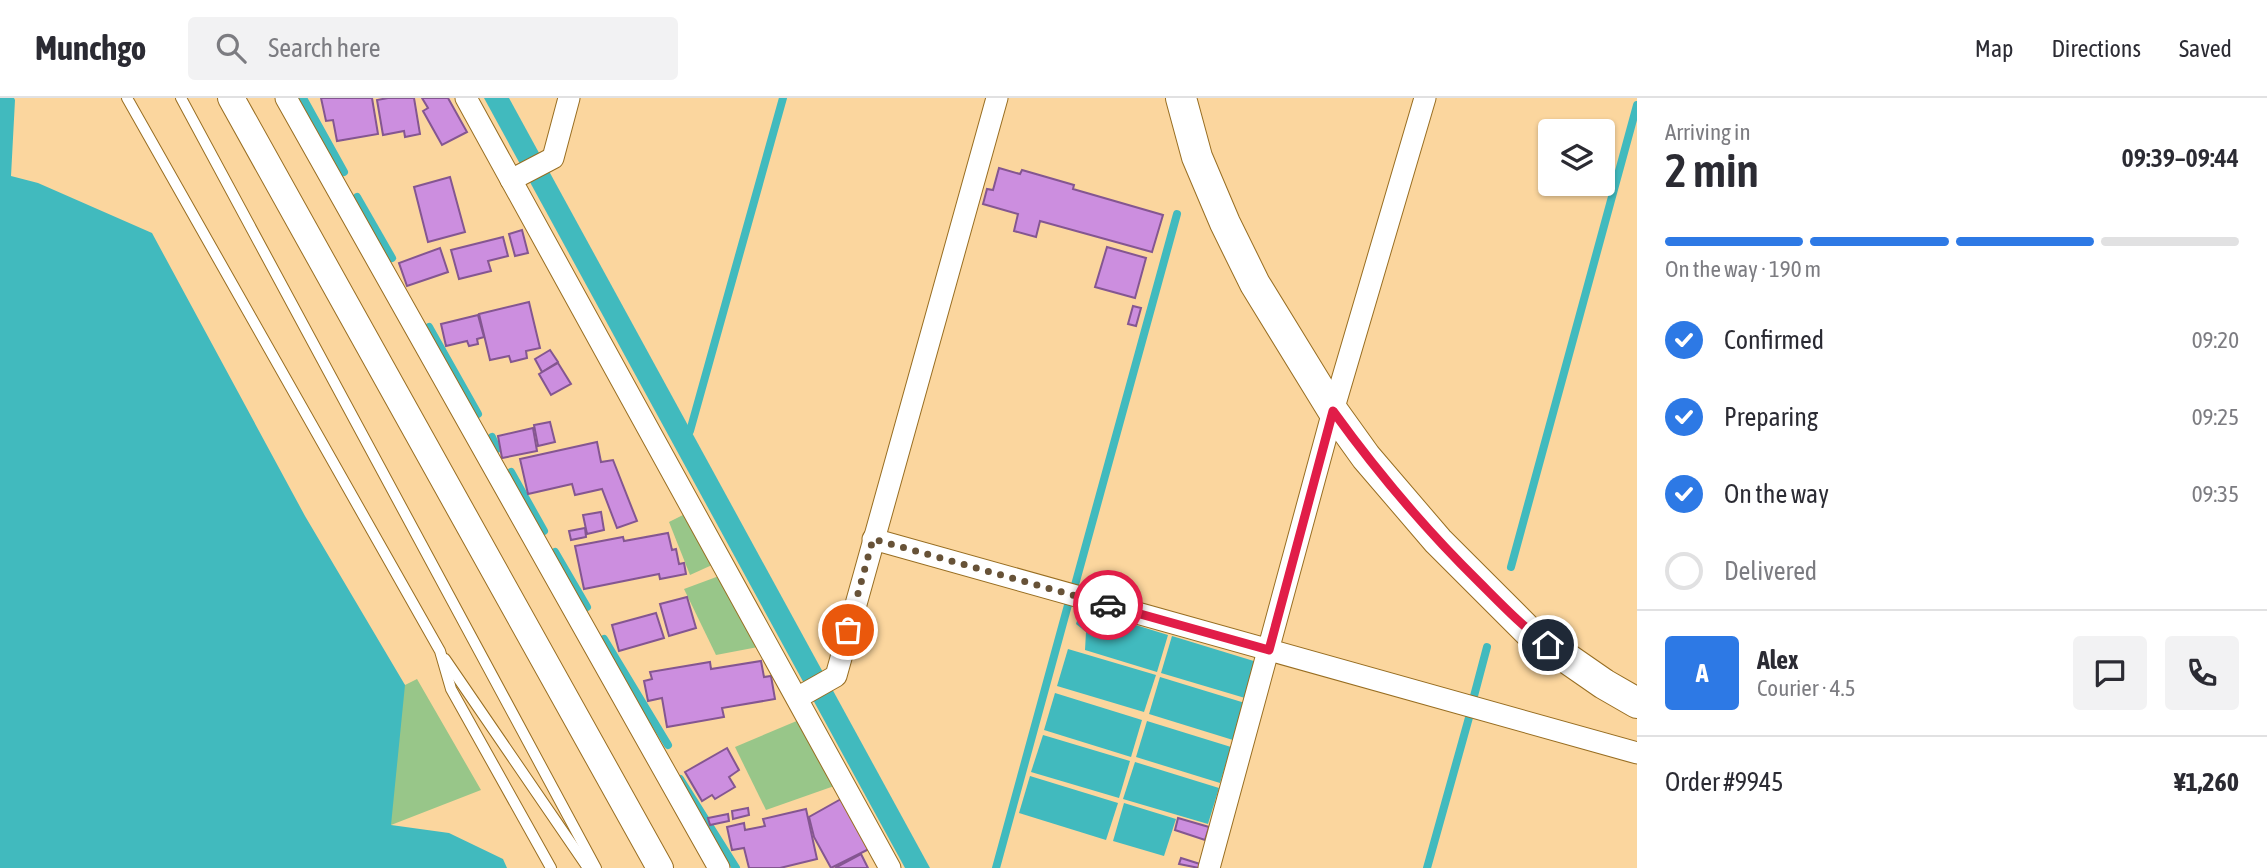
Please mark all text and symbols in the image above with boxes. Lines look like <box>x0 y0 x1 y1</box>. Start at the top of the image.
search box <box>188 17 678 80</box>
text: Munchgo <box>35 29 146 67</box>
icon: search <box>212 29 250 67</box>
text: Search here <box>268 33 380 63</box>
text: Map <box>1975 35 2013 62</box>
text: Directions <box>2051 35 2141 62</box>
text: Saved <box>2179 35 2232 62</box>
map controls <box>1538 119 1615 196</box>
button: layers <box>1538 119 1615 196</box>
text: Arriving in <box>1665 119 1751 145</box>
text: 09:39–09:44 <box>2122 143 2239 173</box>
text: 2 min <box>1665 144 1759 197</box>
text: On the way · 190 m <box>1665 256 1821 282</box>
icon: check <box>1665 321 1703 359</box>
text: Confirmed <box>1724 325 1824 355</box>
text: 09:20 <box>2192 327 2239 353</box>
icon: check <box>1665 398 1703 436</box>
text: Preparing <box>1724 402 1818 432</box>
text: 09:25 <box>2192 404 2239 430</box>
icon: check <box>1665 475 1703 513</box>
text: On the way <box>1724 479 1829 509</box>
text: 09:35 <box>2192 481 2239 507</box>
text: Delivered <box>1724 556 1817 586</box>
courier <box>1073 570 1143 640</box>
icon: car <box>1089 586 1127 624</box>
pin <box>818 600 878 660</box>
icon: bag <box>829 611 867 649</box>
pin <box>1518 615 1578 675</box>
icon: home <box>1529 626 1567 664</box>
button: chat <box>2073 636 2147 710</box>
button: phone <box>2165 636 2239 710</box>
text: Alex <box>1757 645 1798 675</box>
text: A <box>1696 658 1708 688</box>
text: Courier · 4.5 <box>1757 675 1856 701</box>
text: Order #9945 <box>1665 767 1784 797</box>
text: ¥1,260 <box>2174 767 2239 797</box>

